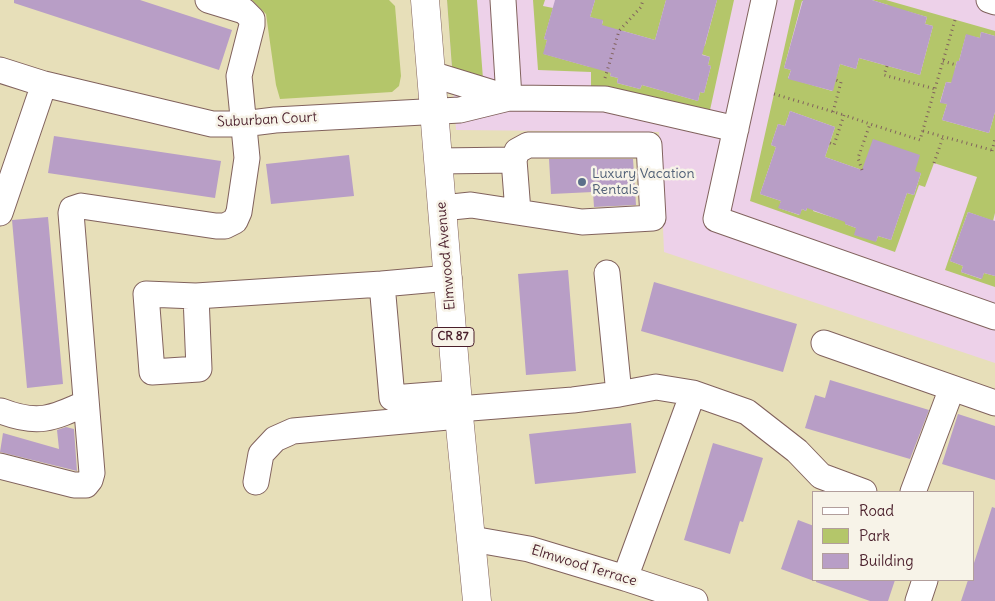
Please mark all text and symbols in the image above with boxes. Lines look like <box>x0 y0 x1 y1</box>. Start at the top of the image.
street label: Suburban Court <box>216 109 318 131</box>
place label: Luxury Vacation Rentals <box>592 166 695 198</box>
marker: Luxury Vacation Rentals <box>576 176 588 188</box>
street label: Elmwood Avenue <box>433 201 459 311</box>
road number: CR 87 <box>432 328 474 347</box>
legend <box>812 491 975 581</box>
text: Road <box>859 501 894 520</box>
text: Park <box>859 526 890 545</box>
street label: Elmwood Terrace <box>529 542 639 590</box>
text: Building <box>859 551 914 570</box>

